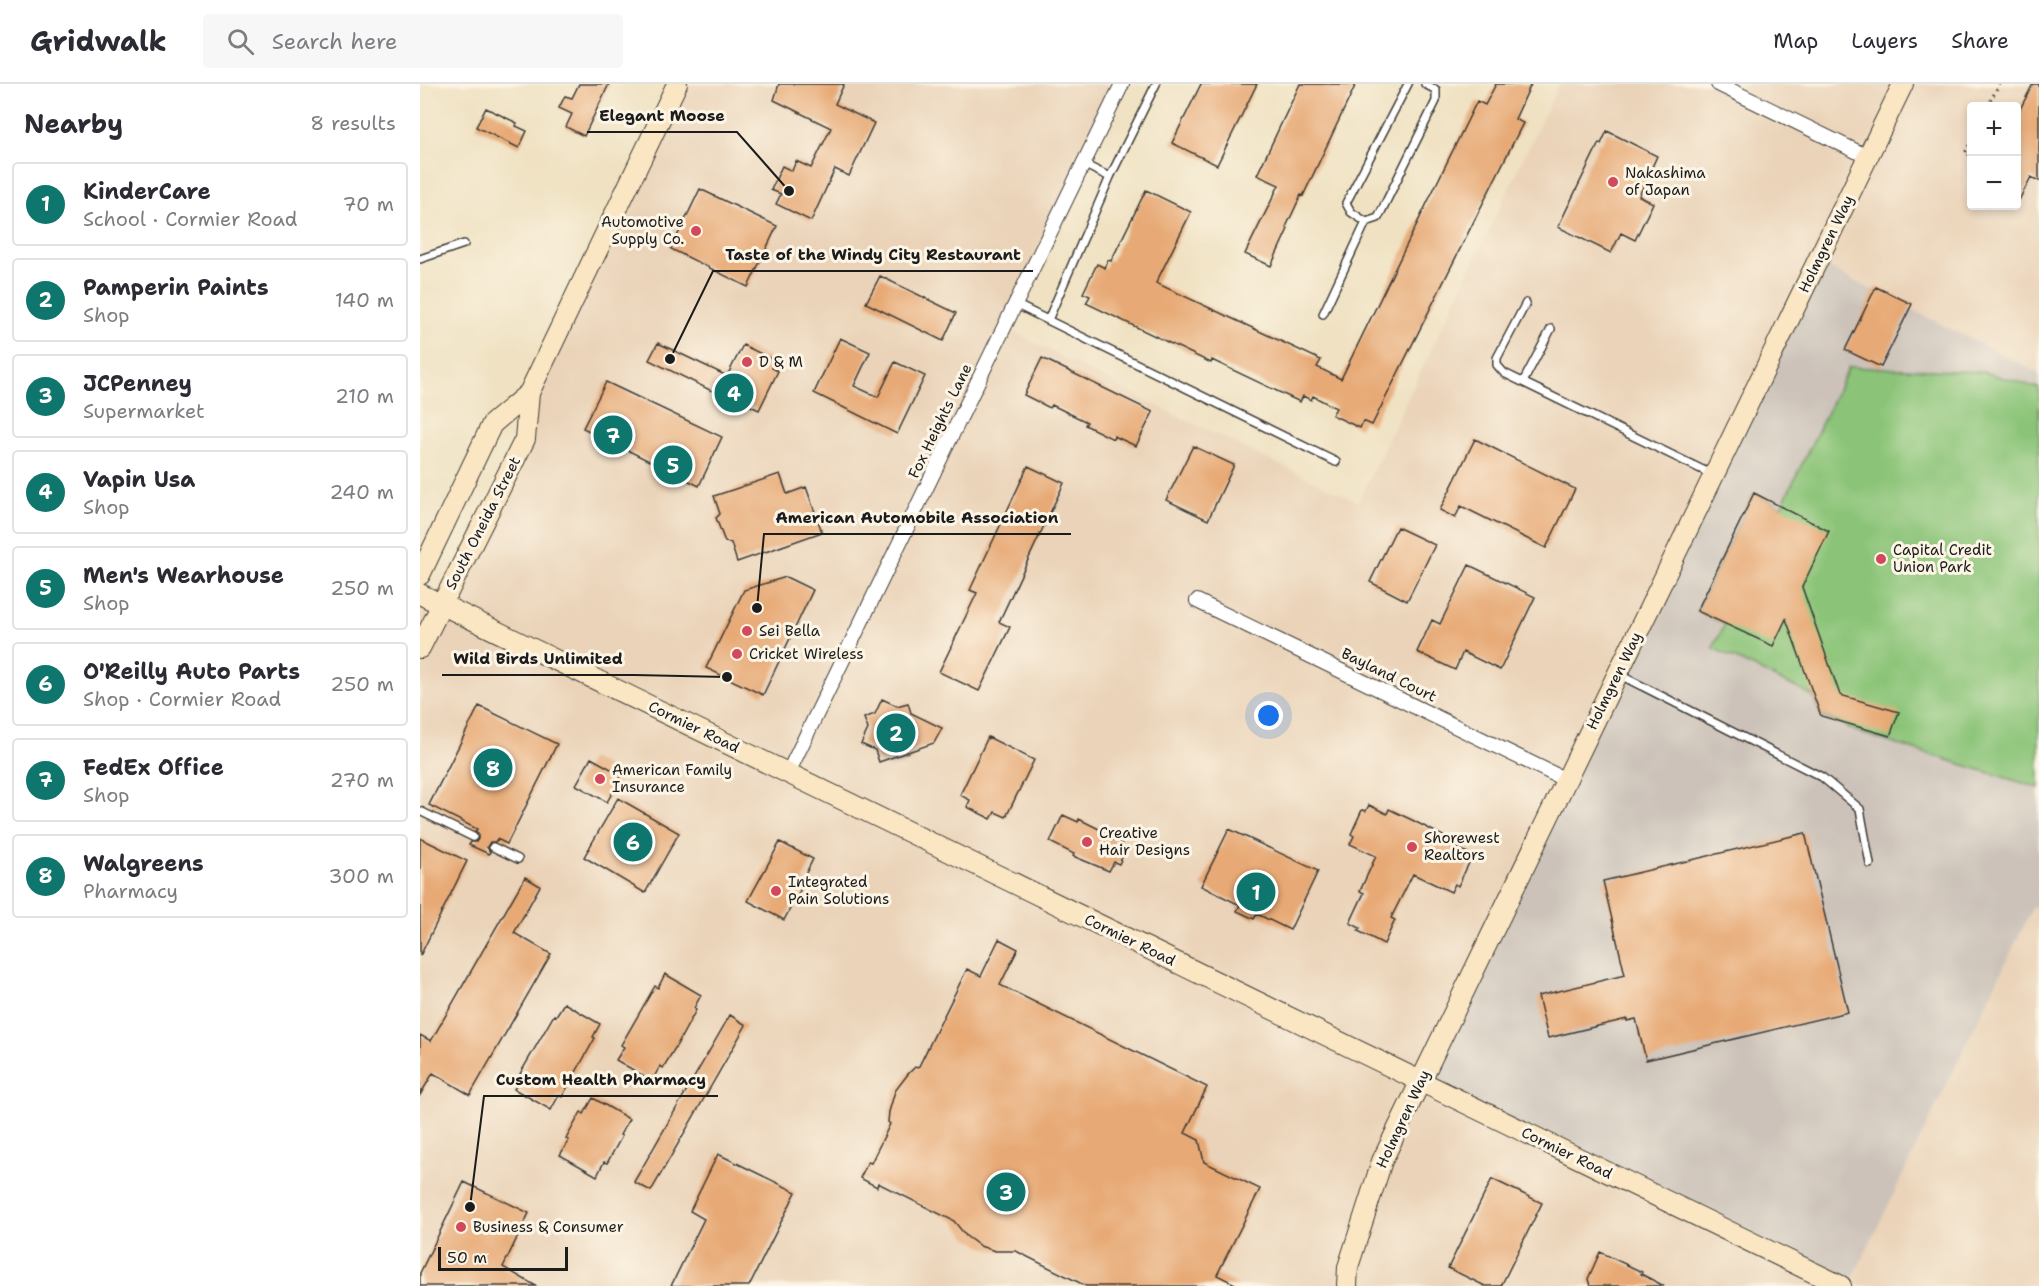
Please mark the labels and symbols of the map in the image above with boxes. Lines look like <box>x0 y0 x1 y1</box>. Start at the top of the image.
callout: Elegant Moose <box>587 98 737 132</box>
text: Elegant Moose <box>599 105 725 126</box>
place label: Nakashima of Japan <box>1625 163 1706 200</box>
marker: Nakashima of Japan <box>1606 175 1620 189</box>
street label: Holmgren Way <box>1794 192 1858 296</box>
place label: Automotive Supply Co. <box>601 212 684 249</box>
marker: Automotive Supply Co. <box>689 224 703 238</box>
callout: Taste of the Windy City Restaurant <box>713 237 1033 271</box>
text: Taste of the Windy City Restaurant <box>725 244 1021 265</box>
place label: D & M <box>759 352 803 372</box>
marker: D & M <box>740 355 754 369</box>
street label: Fox Heights Lane <box>904 360 976 482</box>
pin: 4 <box>714 370 754 416</box>
pin: 7 <box>594 412 632 458</box>
pin: 5 <box>654 442 692 488</box>
street label: South Oneida Street <box>441 453 525 593</box>
callout: American Automobile Association <box>764 500 1071 534</box>
text: American Automobile Association <box>776 507 1059 528</box>
place label: Capital Credit Union Park <box>1893 540 1992 577</box>
marker: Capital Credit Union Park <box>1874 552 1888 566</box>
place label: Sei Bella <box>759 621 821 641</box>
marker: Sei Bella <box>740 624 754 638</box>
street label: Holmgren Way <box>1582 629 1646 733</box>
callout: Wild Birds Unlimited <box>442 641 635 675</box>
street label: Bayland Court <box>1338 643 1440 707</box>
place label: Cricket Wireless <box>749 644 864 664</box>
marker: Cricket Wireless <box>730 647 744 661</box>
text: Wild Birds Unlimited <box>453 648 623 669</box>
street label: Cormier Road <box>645 696 743 758</box>
your location <box>1254 701 1283 730</box>
pin: 2 <box>876 710 916 756</box>
pin: 8 <box>474 746 512 790</box>
place label: American Family Insurance <box>612 760 732 797</box>
marker: American Family Insurance <box>593 772 607 786</box>
pin: 6 <box>614 820 652 864</box>
place label: Creative Hair Designs <box>1099 823 1190 860</box>
place label: Shorewest Realtors <box>1424 828 1500 865</box>
marker: Creative Hair Designs <box>1080 835 1094 849</box>
marker: Shorewest Realtors <box>1405 840 1419 854</box>
pin: 1 <box>1236 870 1276 914</box>
place label: Integrated Pain Solutions <box>788 872 889 909</box>
marker: Integrated Pain Solutions <box>769 884 783 898</box>
street label: Cormier Road <box>1081 909 1179 971</box>
callout: Custom Health Pharmacy <box>484 1062 718 1096</box>
street label: Holmgren Way <box>1371 1066 1435 1172</box>
text: Custom Health Pharmacy <box>496 1069 706 1090</box>
street label: Cormier Road <box>1518 1122 1616 1184</box>
pin: 3 <box>986 1170 1026 1214</box>
place label: Business & Consumer <box>473 1217 624 1237</box>
marker: Business & Consumer <box>454 1220 468 1234</box>
scale bar <box>438 1244 568 1272</box>

